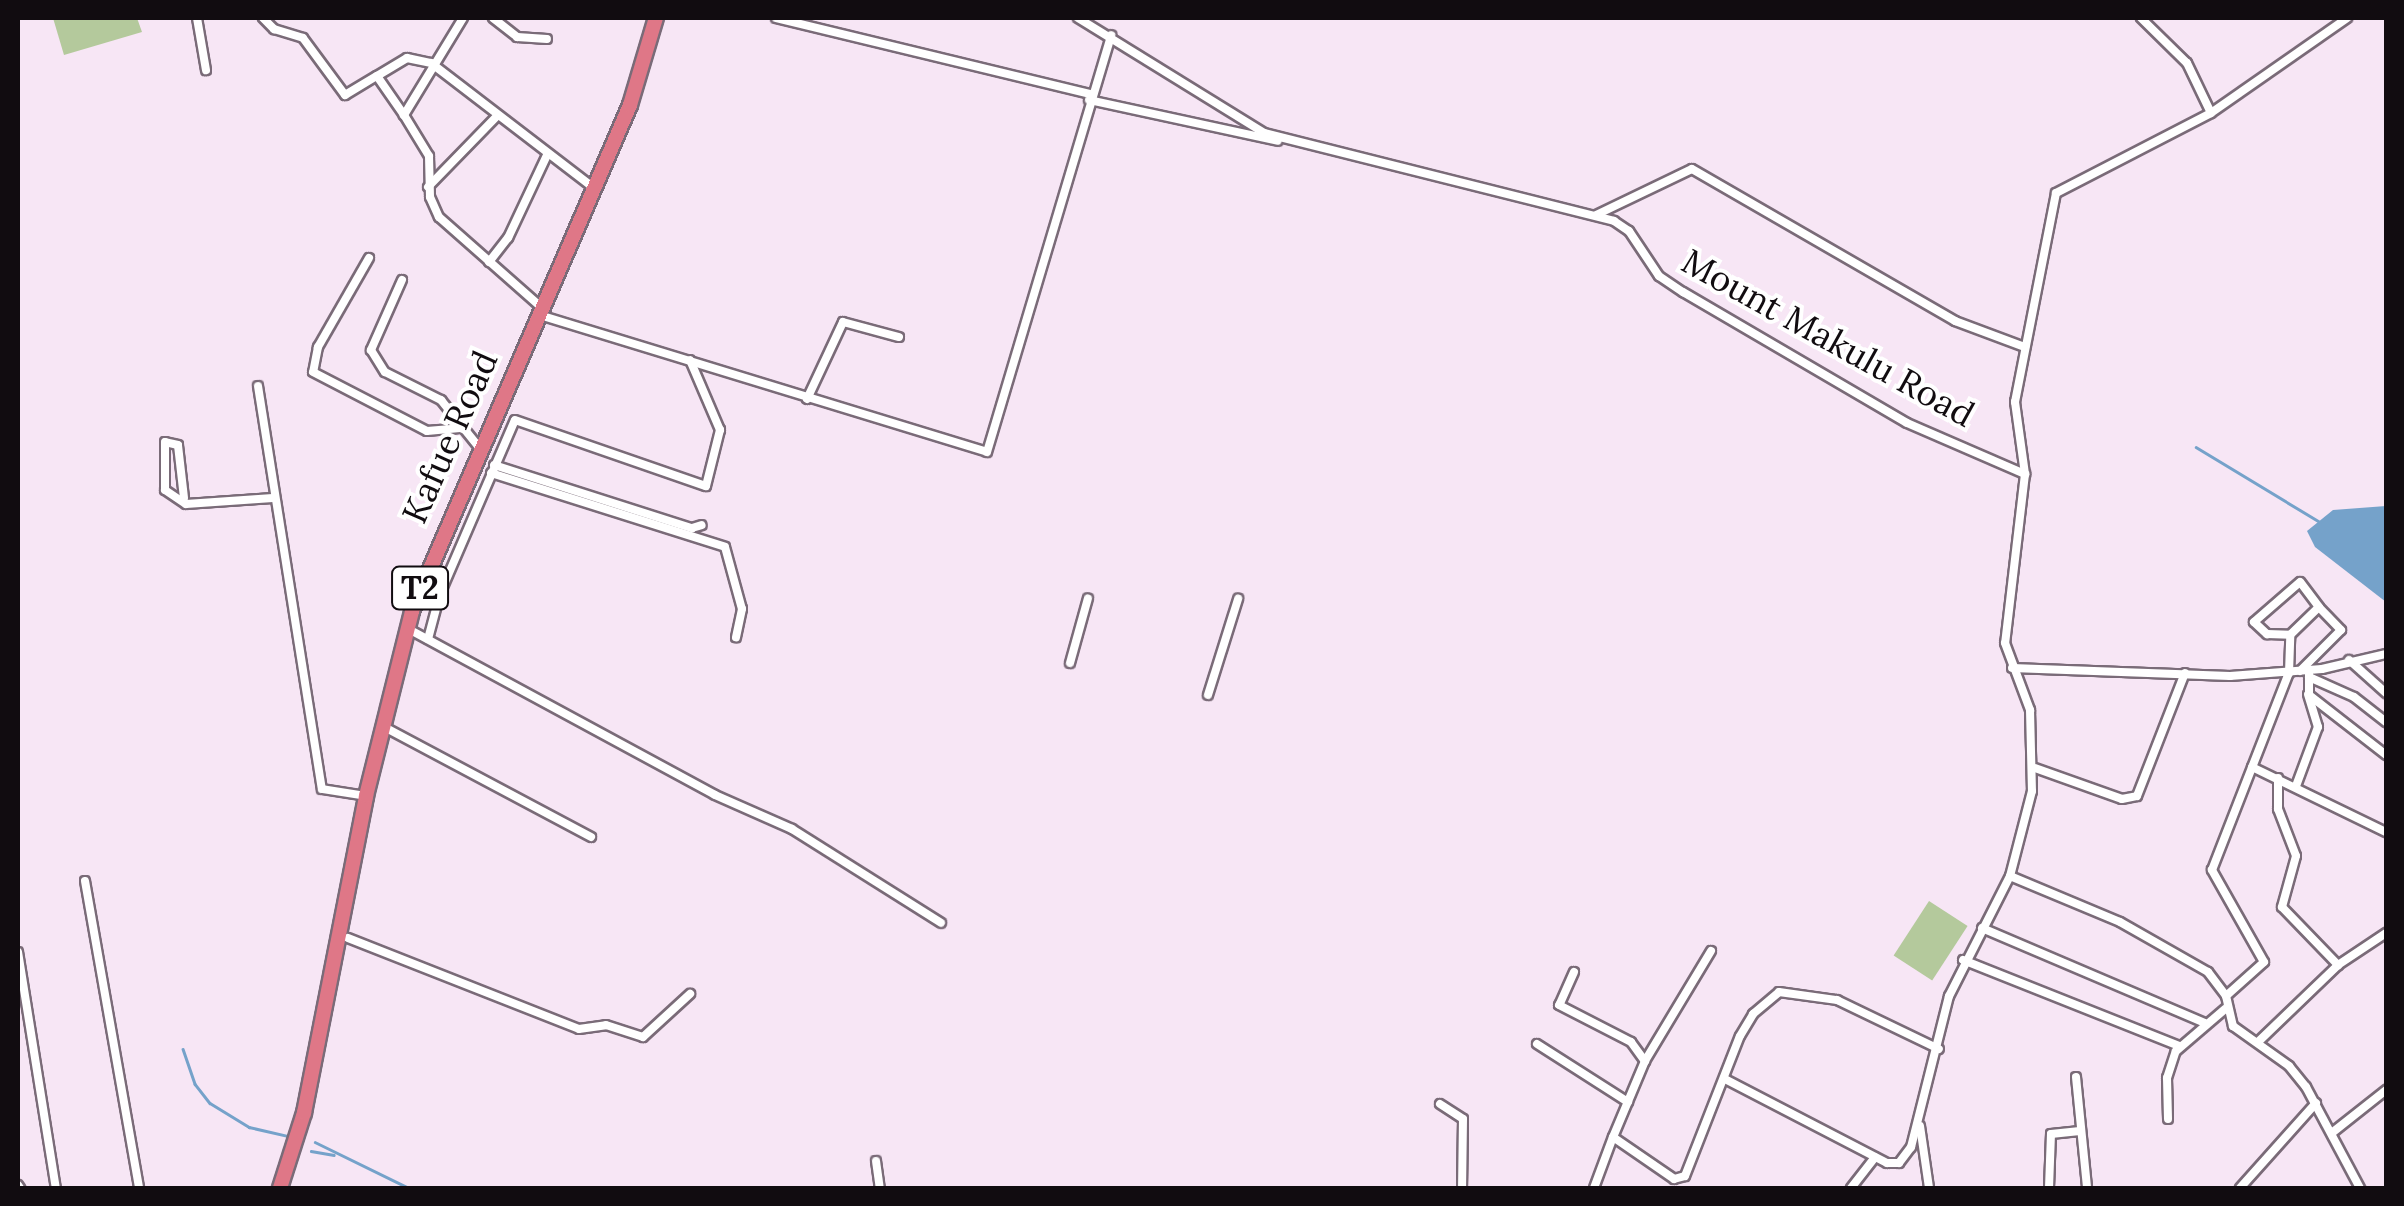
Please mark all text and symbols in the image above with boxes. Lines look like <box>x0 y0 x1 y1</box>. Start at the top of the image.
street label: Mount Makulu Road <box>1675 240 1981 436</box>
street label: Kafue Road <box>393 344 507 530</box>
road number: T2 <box>390 561 450 615</box>

